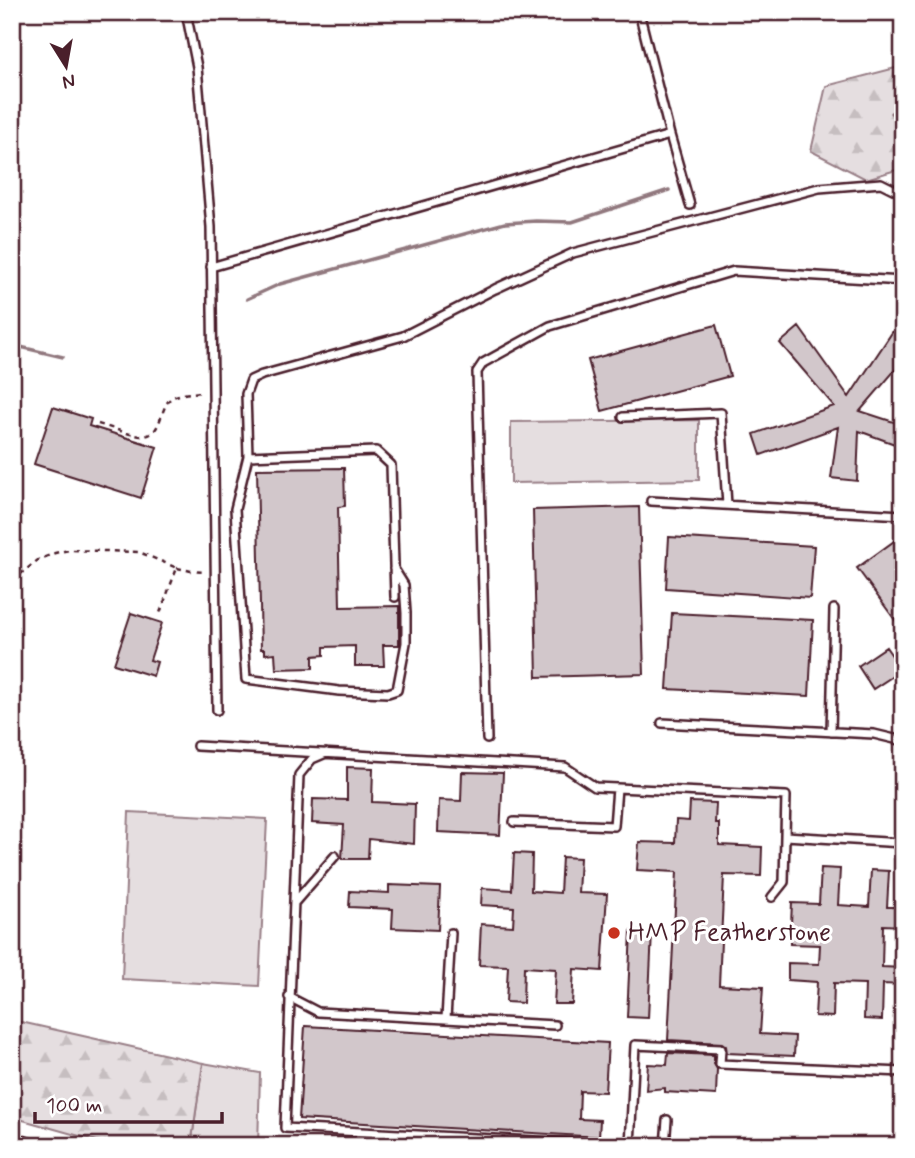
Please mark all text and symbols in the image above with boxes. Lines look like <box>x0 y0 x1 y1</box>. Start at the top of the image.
north arrow <box>32 32 102 102</box>
text: N <box>60 68 78 95</box>
place label: HMP Featherstone <box>628 916 831 950</box>
marker: HMP Featherstone <box>606 925 622 941</box>
scale bar <box>35 1081 222 1125</box>
text: 100 m <box>46 1092 102 1120</box>

